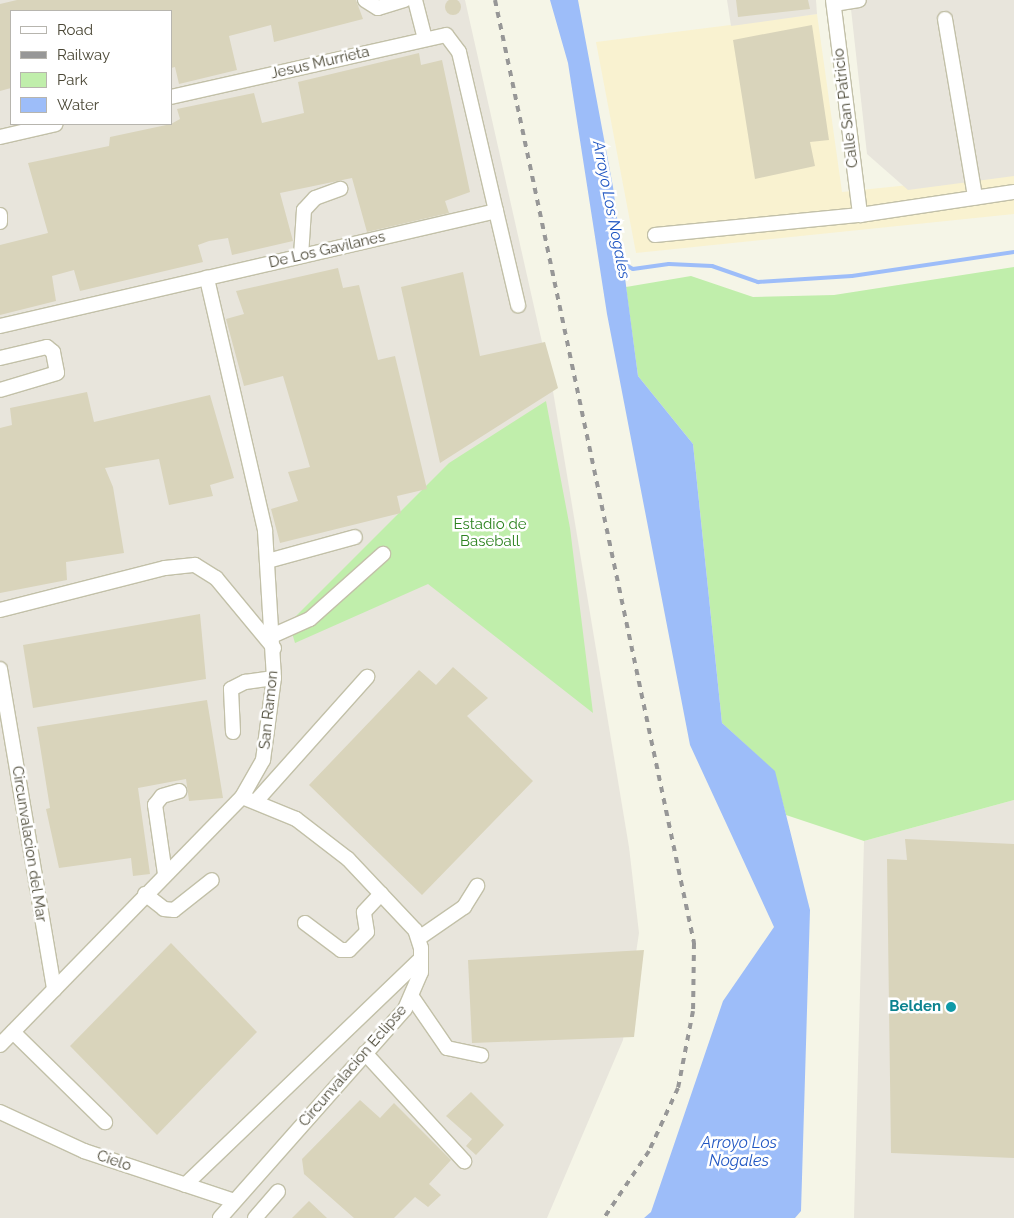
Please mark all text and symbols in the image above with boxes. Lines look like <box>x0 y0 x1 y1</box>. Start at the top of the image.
legend <box>10 10 172 125</box>
text: Road <box>57 21 93 39</box>
street label: Jesus Murrieta <box>269 43 371 83</box>
text: Railway <box>57 46 110 64</box>
street label: Calle San Patricio <box>830 47 862 169</box>
text: Park <box>57 71 88 89</box>
text: Water <box>57 96 99 114</box>
water label: Arroyo Los Nogales <box>588 139 634 281</box>
street label: De Los Gavilanes <box>267 228 387 272</box>
park label: Estadio de Baseball <box>453 515 527 550</box>
street label: San Ramon <box>256 670 282 750</box>
street label: Circunvalacion del Mar <box>8 765 50 923</box>
place label: Belden <box>889 998 941 1016</box>
street label: Circunvalacion Eclipse <box>295 1001 411 1131</box>
marker: Belden <box>945 1001 957 1013</box>
water label: Arroyo Los Nogales <box>701 1133 777 1171</box>
street label: Cielo <box>94 1147 134 1175</box>

